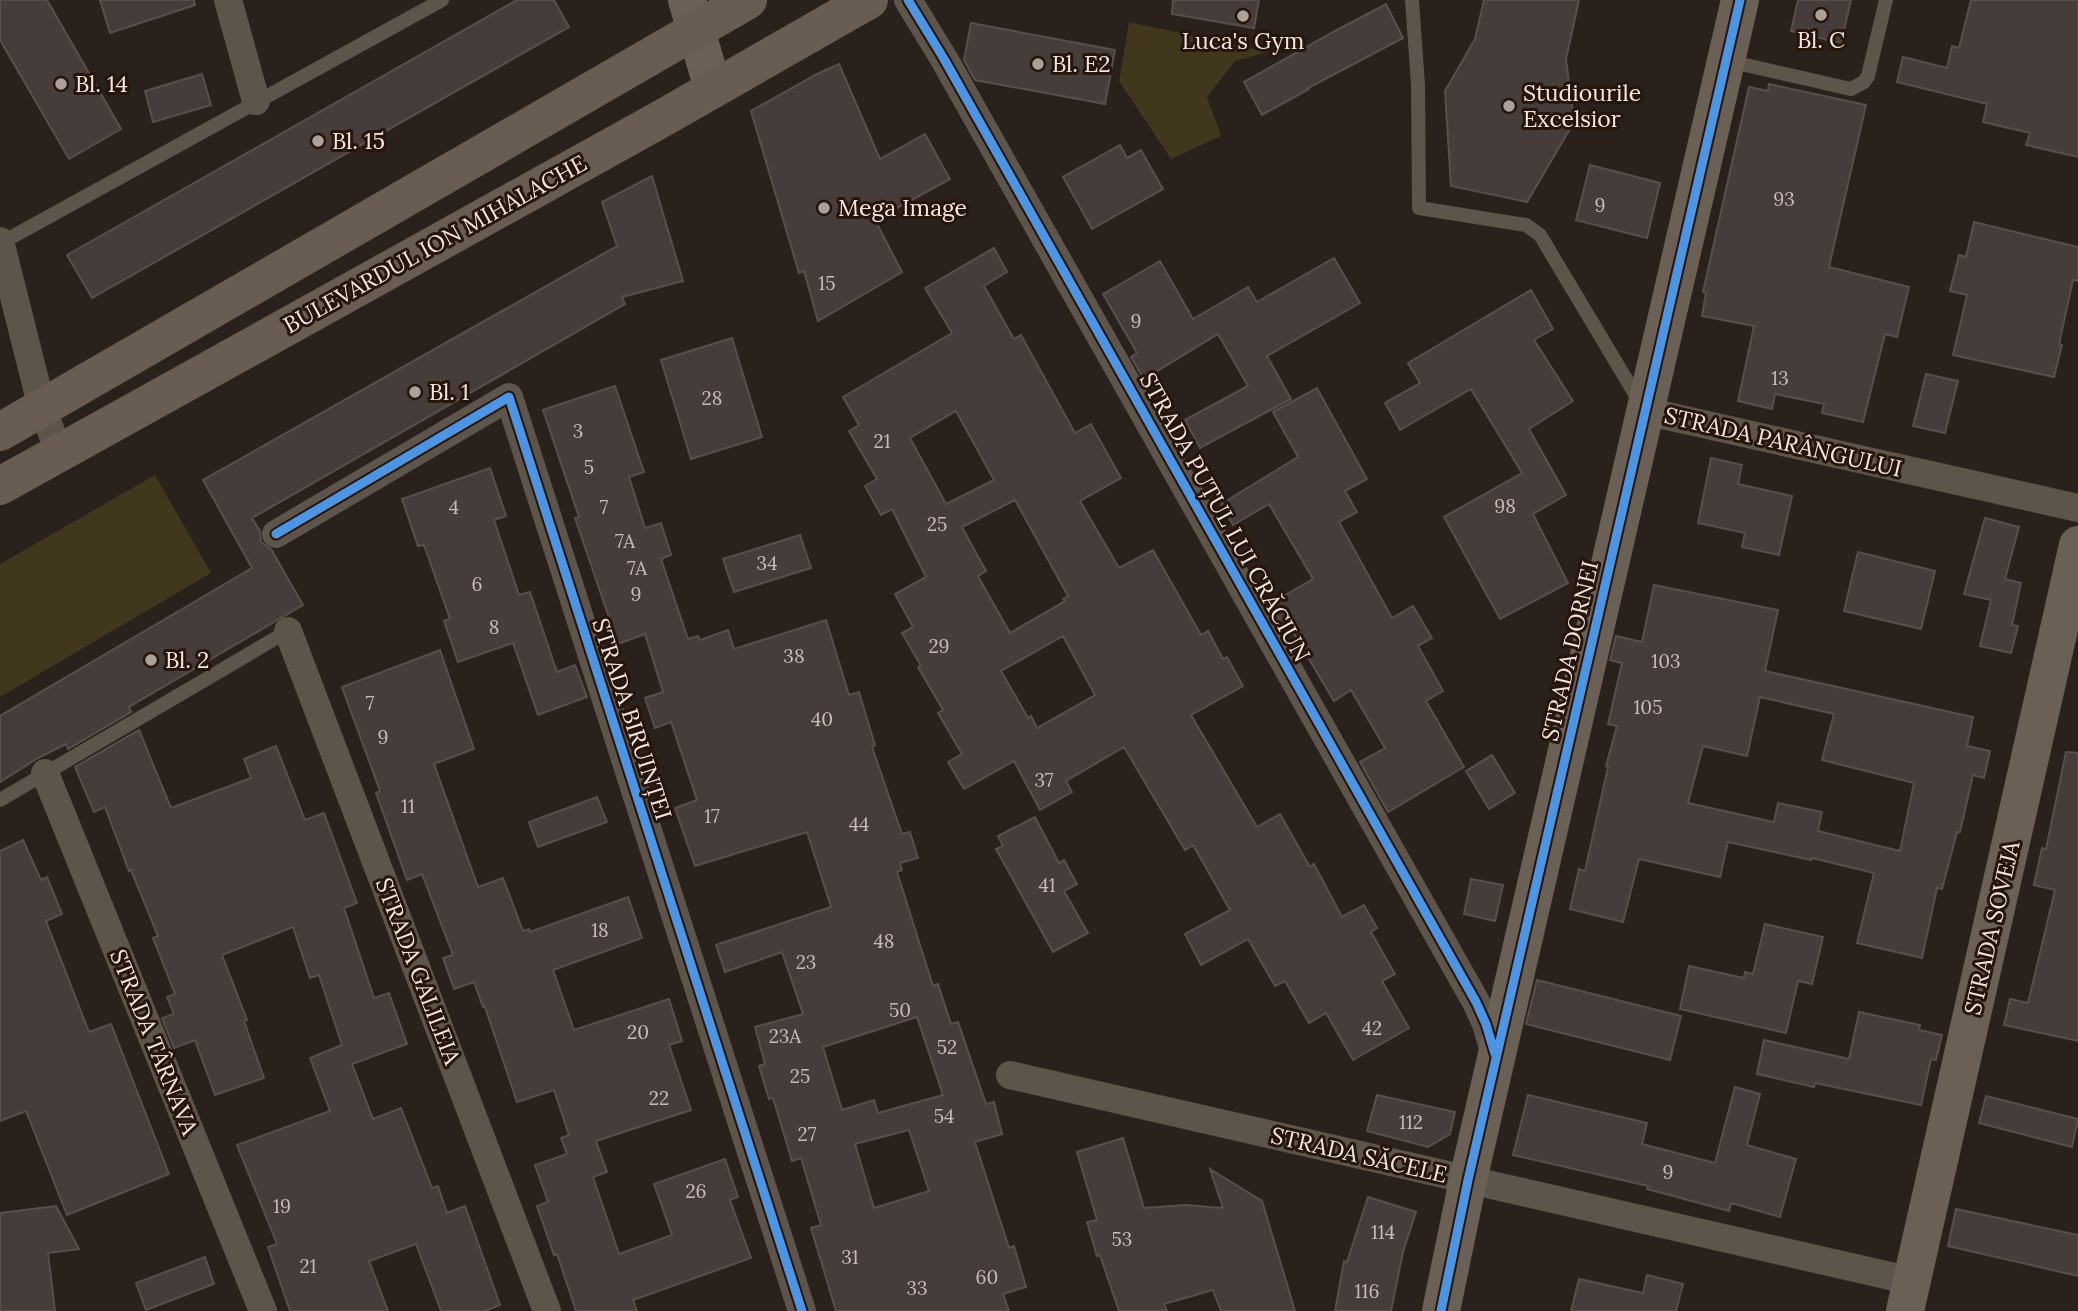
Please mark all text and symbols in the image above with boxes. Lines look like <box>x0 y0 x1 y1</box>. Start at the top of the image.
marker: Bl. C <box>1813 7 1829 23</box>
marker: Luca's Gym <box>1235 8 1251 24</box>
place label: Bl. C <box>1797 25 1845 54</box>
place label: Luca's Gym <box>1182 26 1304 55</box>
place label: Bl. E2 <box>1052 49 1111 78</box>
marker: Bl. E2 <box>1030 56 1046 72</box>
place label: Bl. 14 <box>75 69 128 98</box>
marker: Bl. 14 <box>53 76 69 92</box>
place label: Studiourile Excelsior <box>1523 78 1641 133</box>
marker: Studiourile Excelsior <box>1501 98 1517 114</box>
place label: Bl. 15 <box>332 126 385 155</box>
marker: Bl. 15 <box>310 133 326 149</box>
street label: BULEVARDUL ION MIHALACHE <box>278 148 591 339</box>
house number: 93 <box>1773 187 1795 211</box>
place label: Mega Image <box>838 193 967 222</box>
house number: 9 <box>1595 193 1605 217</box>
marker: Mega Image <box>816 200 832 216</box>
house number: 15 <box>818 271 836 295</box>
house number: 9 <box>1131 309 1141 333</box>
house number: 13 <box>1771 366 1789 390</box>
street label: STRADA PUȚUL LUI CRĂCIUN <box>1133 367 1317 667</box>
place label: Bl. 1 <box>429 377 469 406</box>
marker: Bl. 1 <box>407 384 423 400</box>
house number: 28 <box>702 386 722 410</box>
street label: STRADA PARÂNGULUI <box>1662 400 1905 483</box>
house number: 3 <box>573 419 583 443</box>
house number: 21 <box>873 429 891 453</box>
house number: 5 <box>584 455 594 479</box>
house number: 98 <box>1494 494 1516 518</box>
house number: 4 <box>449 495 459 519</box>
house number: 7 <box>600 495 609 519</box>
house number: 25 <box>927 512 947 536</box>
house number: 7A <box>615 529 636 553</box>
house number: 34 <box>757 551 777 575</box>
house number: 7A <box>627 556 648 580</box>
street label: STRADA DORNEI <box>1535 558 1604 744</box>
house number: 6 <box>472 572 483 596</box>
house number: 9 <box>631 582 641 606</box>
street label: STRADA BIRUINȚEI <box>585 614 679 824</box>
house number: 8 <box>489 615 499 639</box>
house number: 29 <box>928 634 950 658</box>
house number: 38 <box>783 644 805 668</box>
place label: Bl. 2 <box>165 645 209 674</box>
house number: 103 <box>1651 649 1681 673</box>
marker: Bl. 2 <box>143 652 159 668</box>
house number: 7 <box>366 691 375 715</box>
house number: 105 <box>1633 695 1663 719</box>
house number: 40 <box>811 707 833 731</box>
house number: 9 <box>378 725 388 749</box>
house number: 37 <box>1035 768 1054 792</box>
house number: 11 <box>401 794 415 818</box>
house number: 17 <box>704 804 720 828</box>
house number: 44 <box>849 812 869 836</box>
street label: STRADA SOVEJA <box>1957 838 2026 1018</box>
street label: STRADA GALILEIA <box>370 873 468 1069</box>
house number: 41 <box>1038 873 1056 897</box>
house number: 18 <box>591 918 609 942</box>
house number: 48 <box>874 929 894 953</box>
street label: STRADA TÂRNAVA <box>104 945 205 1139</box>
house number: 23 <box>796 950 816 974</box>
house number: 50 <box>889 998 911 1022</box>
house number: 42 <box>1362 1016 1382 1040</box>
house number: 20 <box>627 1020 649 1044</box>
house number: 23A <box>769 1024 802 1048</box>
house number: 52 <box>937 1035 957 1059</box>
house number: 25 <box>790 1064 810 1088</box>
house number: 22 <box>649 1086 669 1110</box>
house number: 54 <box>934 1104 954 1128</box>
house number: 112 <box>1399 1110 1423 1134</box>
street label: STRADA SĂCELE <box>1268 1120 1450 1189</box>
house number: 27 <box>798 1122 817 1146</box>
house number: 9 <box>1663 1160 1673 1184</box>
house number: 26 <box>685 1179 707 1203</box>
house number: 19 <box>273 1194 291 1218</box>
house number: 114 <box>1371 1220 1395 1244</box>
house number: 53 <box>1112 1227 1132 1251</box>
house number: 31 <box>841 1245 859 1269</box>
house number: 21 <box>299 1254 317 1278</box>
house number: 60 <box>976 1265 998 1289</box>
house number: 33 <box>906 1276 928 1300</box>
house number: 116 <box>1355 1279 1379 1303</box>

